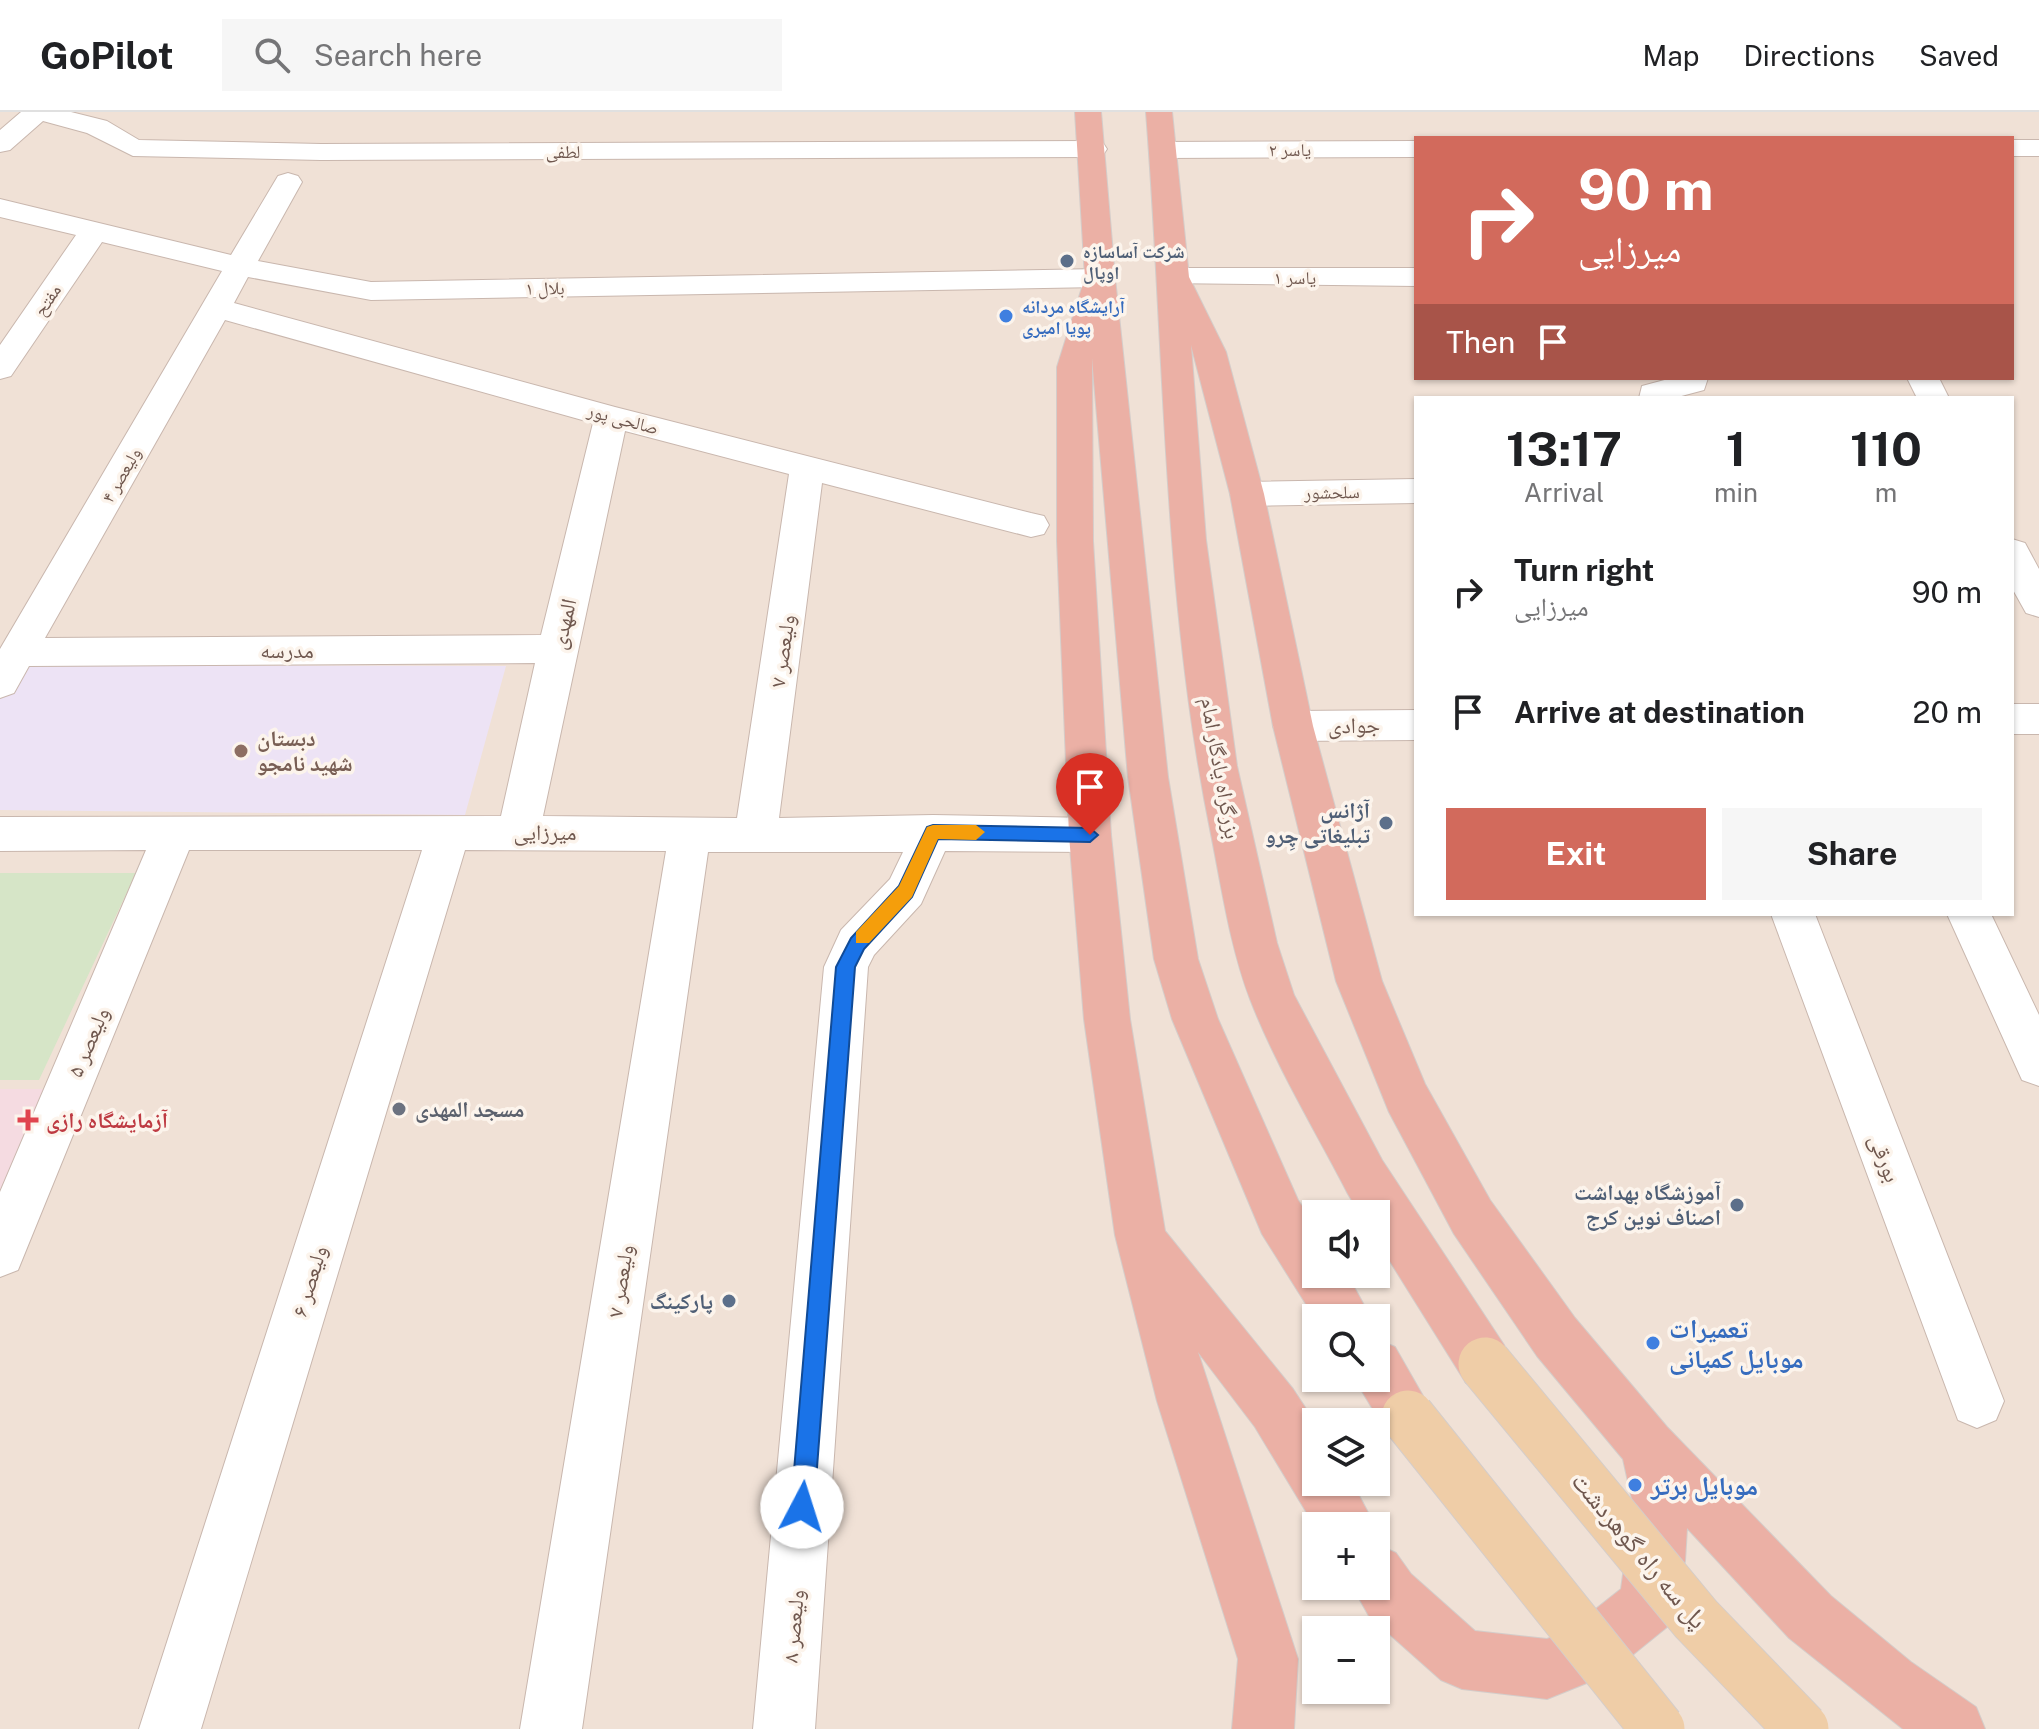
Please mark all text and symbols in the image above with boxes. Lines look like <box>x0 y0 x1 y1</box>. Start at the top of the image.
search box <box>222 19 782 91</box>
text: GoPilot <box>40 33 174 78</box>
icon: search <box>250 33 294 77</box>
text: Search here <box>314 37 482 73</box>
text: Map <box>1643 39 1699 72</box>
text: Directions <box>1743 39 1875 72</box>
text: Saved <box>1919 39 1999 72</box>
street label: یاسر ۲ <box>1269 139 1311 160</box>
street label: لطفی <box>546 141 580 163</box>
text: 90 m <box>1578 157 1714 223</box>
icon: right <box>1446 168 1550 272</box>
text: میرزایی <box>1578 228 1681 270</box>
place label: شرکت آساسازه اوپال <box>1083 241 1185 284</box>
marker: شرکت آساسازه اوپال <box>1058 252 1076 270</box>
street label: یاسر ۱ <box>1274 267 1316 288</box>
street label: بلال ۱ <box>525 277 565 300</box>
street label: مفتح <box>29 280 67 321</box>
place label: آرایشگاه مردانه پویا امیری <box>1022 296 1125 339</box>
marker: آرایشگاه مردانه پویا امیری <box>997 307 1015 325</box>
icon: arrive <box>1531 320 1575 364</box>
text: Then <box>1446 324 1515 360</box>
street label: صالحی پور <box>584 399 661 440</box>
text: 13:17 <box>1506 420 1622 477</box>
text: 1 <box>1726 420 1746 477</box>
text: 110 <box>1850 420 1922 477</box>
street label: ولیعصر ۴ <box>97 444 145 506</box>
text: Arrival <box>1524 477 1604 508</box>
text: min <box>1714 477 1758 508</box>
text: m <box>1875 477 1897 508</box>
street label: سلحشور <box>1303 481 1360 503</box>
text: Turn right <box>1514 552 1654 588</box>
icon: right <box>1446 570 1490 614</box>
text: 90 m <box>1912 574 1982 610</box>
text: میرزایی <box>1514 591 1589 622</box>
street label: المهدی <box>545 596 582 652</box>
street label: ولیعصر ۷ <box>764 613 800 689</box>
street label: مدرسه <box>260 637 314 663</box>
icon: arrive <box>1446 690 1490 734</box>
text: Arrive at destination <box>1514 694 1805 730</box>
text: 20 m <box>1913 694 1982 730</box>
street label: بزرگراه یادگار امام <box>1194 695 1246 841</box>
street label: جوادی <box>1328 712 1380 739</box>
place label: دبستان شهید نامجو <box>257 725 353 776</box>
marker: دبستان شهید نامجو <box>232 742 250 760</box>
pin <box>1056 753 1124 835</box>
icon: arrive <box>1068 765 1112 809</box>
place label: آژانس تبلیغاتی چِرو <box>1265 797 1370 851</box>
button: Exit <box>1446 808 1706 900</box>
button: Share <box>1722 808 1982 900</box>
marker: آژانس تبلیغاتی چِرو <box>1377 814 1395 832</box>
street label: میرزایی <box>513 819 577 846</box>
street label: ولیعصر ۵ <box>62 1003 114 1081</box>
place label: مسجد المهدی <box>415 1096 524 1123</box>
marker: مسجد المهدی <box>390 1100 408 1118</box>
place label: آزمایشگاه رازی <box>46 1107 168 1134</box>
marker: آزمایشگاه رازی <box>17 1109 39 1131</box>
street label: بورقی <box>1863 1130 1906 1186</box>
place label: آموزشگاه بهداشت اصناف نوین کرج <box>1574 1179 1721 1231</box>
marker: آموزشگاه بهداشت اصناف نوین کرج <box>1728 1196 1746 1214</box>
map controls <box>1302 1200 1390 1704</box>
button: sound <box>1302 1200 1390 1288</box>
street label: ولیعصر ۶ <box>286 1242 332 1320</box>
street label: ولیعصر ۷ <box>601 1243 639 1319</box>
place label: پارکینگ <box>650 1288 713 1315</box>
marker: پارکینگ <box>720 1292 738 1310</box>
button: search <box>1302 1304 1390 1392</box>
place label: تعمیرات موبایل کمپانی <box>1669 1313 1804 1375</box>
marker: تعمیرات موبایل کمپانی <box>1644 1334 1662 1352</box>
button: layers <box>1302 1408 1390 1496</box>
position arrow <box>760 1465 844 1549</box>
street label: پل سه راه گوهردشت <box>1565 1465 1714 1635</box>
place label: موبایل برتر <box>1650 1470 1758 1502</box>
marker: موبایل برتر <box>1626 1476 1644 1494</box>
button: + <box>1302 1512 1390 1600</box>
street label: ولیعصر ۸ <box>777 1588 809 1664</box>
button: − <box>1302 1616 1390 1704</box>

